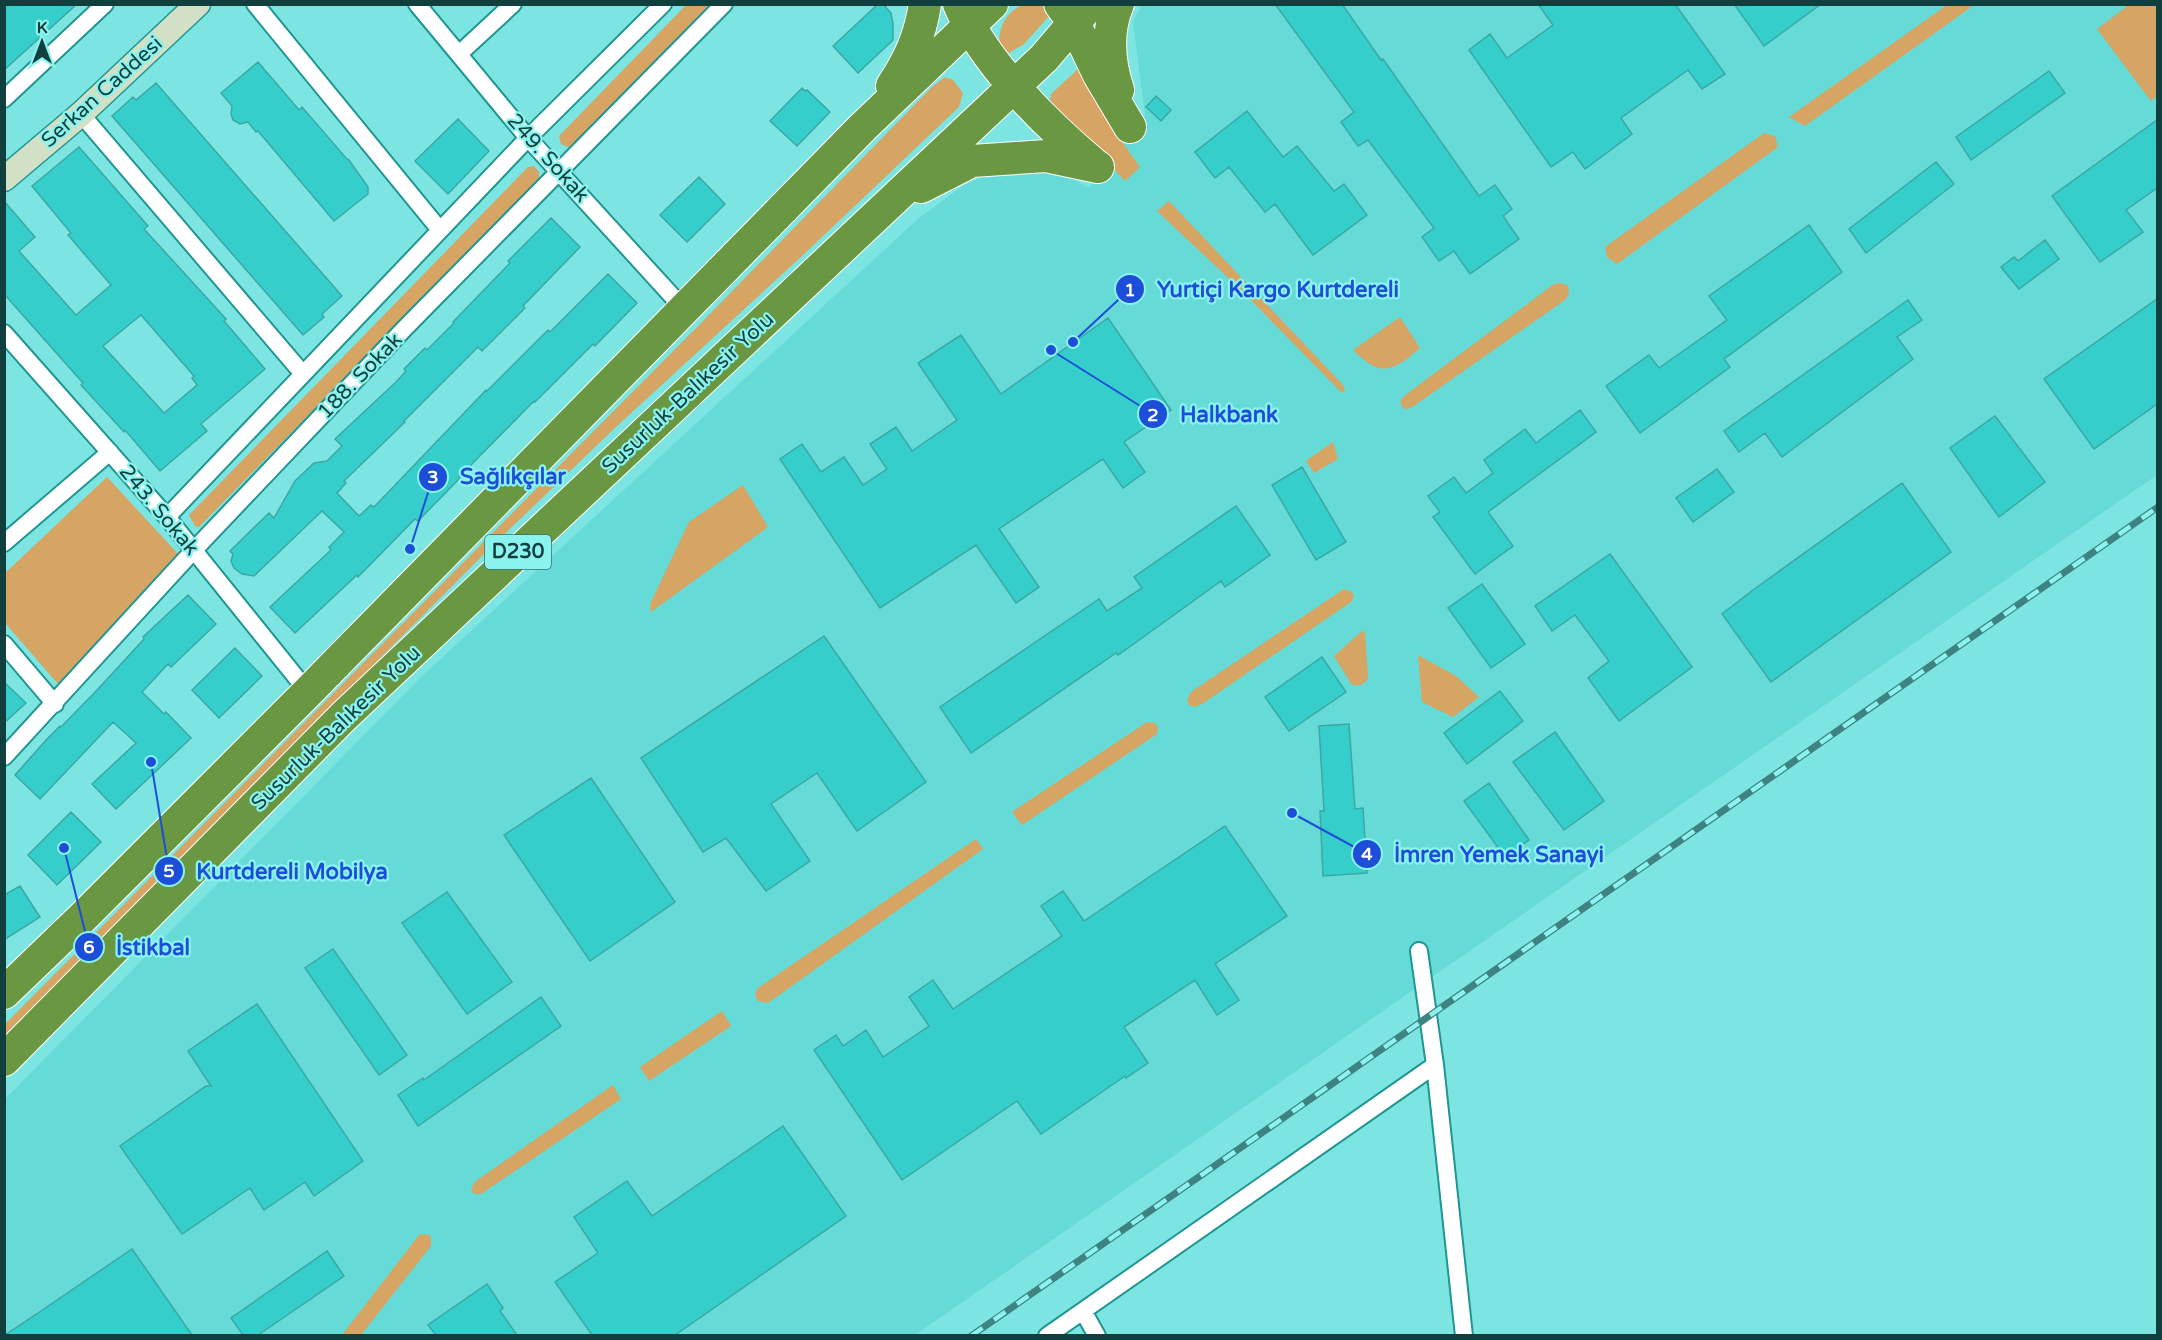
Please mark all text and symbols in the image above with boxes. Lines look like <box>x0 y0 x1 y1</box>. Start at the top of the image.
north arrow <box>12 12 72 72</box>
text: K <box>37 18 48 38</box>
street label: Serkan Caddesi <box>36 31 168 153</box>
street label: 249. Sokak <box>502 109 594 207</box>
callout: Yurtiçi Kargo Kurtdereli <box>1115 269 1411 309</box>
text: Yurtiçi Kargo Kurtdereli <box>1157 277 1399 303</box>
text: 1 <box>1124 279 1136 301</box>
street label: Susurluk-Balıkesir Yolu <box>597 307 779 479</box>
street label: 188. Sokak <box>313 328 407 424</box>
callout: Halkbank <box>1138 394 1290 434</box>
text: Halkbank <box>1180 402 1278 428</box>
text: 2 <box>1147 404 1159 426</box>
callout: Sağlıkçılar <box>418 457 578 497</box>
street label: 243. Sokak <box>114 460 204 560</box>
text: Sağlıkçılar <box>460 464 567 490</box>
text: 3 <box>427 466 439 488</box>
road number: D230 <box>485 535 551 569</box>
street label: Susurluk-Balıkesir Yolu <box>246 641 426 815</box>
callout: İmren Yemek Sanayi <box>1352 834 1616 874</box>
text: İmren Yemek Sanayi <box>1394 841 1604 868</box>
text: 4 <box>1361 843 1373 865</box>
callout: Kurtdereli Mobilya <box>154 851 400 891</box>
text: Kurtdereli Mobilya <box>196 859 388 885</box>
text: 5 <box>163 860 175 882</box>
callout: İstikbal <box>74 927 202 967</box>
text: İstikbal <box>116 934 190 961</box>
text: 6 <box>83 936 95 958</box>

